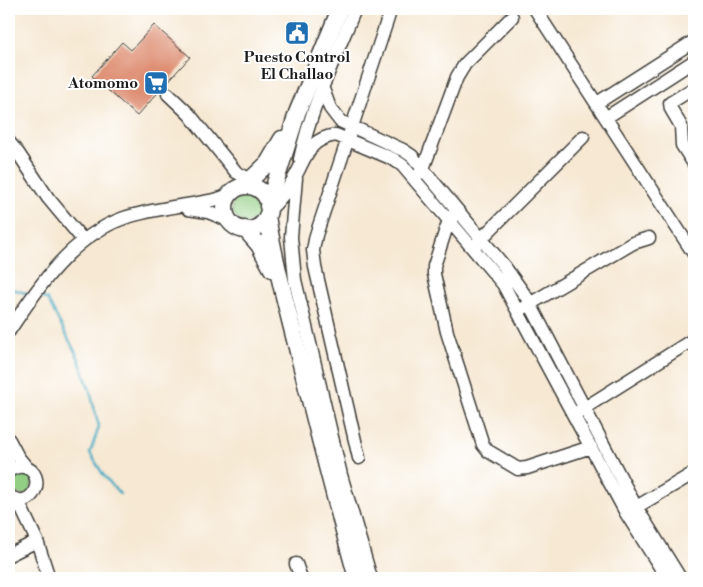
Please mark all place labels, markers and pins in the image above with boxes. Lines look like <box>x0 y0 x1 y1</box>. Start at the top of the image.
public building icon: Puesto Control El Challao <box>284 20 310 46</box>
place label: Puesto Control El Challao <box>244 48 350 84</box>
supermarket icon: Atomomo <box>143 70 169 96</box>
place label: Atomomo <box>67 74 138 93</box>

